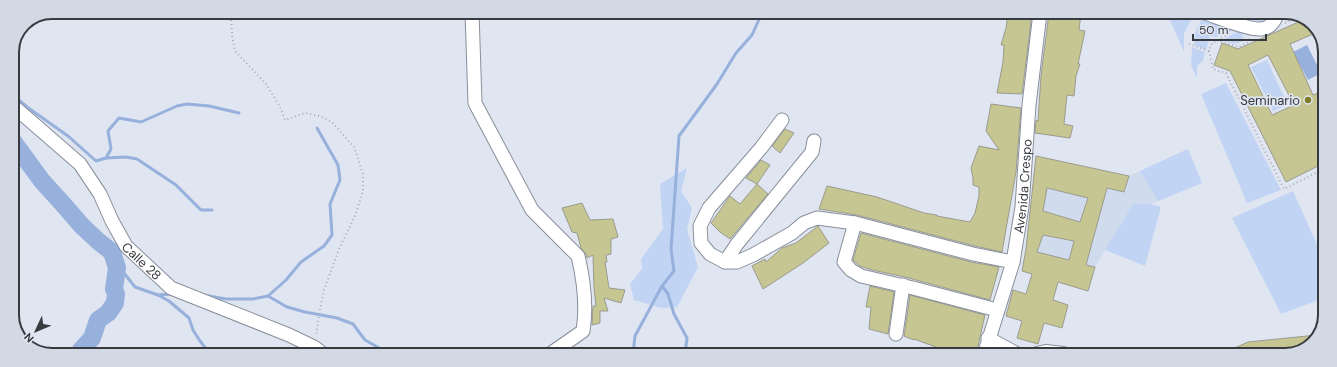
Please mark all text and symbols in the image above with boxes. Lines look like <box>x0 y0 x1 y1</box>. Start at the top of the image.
scale bar <box>1193 16 1266 42</box>
text: 50 m <box>1199 22 1228 38</box>
place label: Seminario <box>1240 92 1300 109</box>
marker: Seminario <box>1303 95 1313 105</box>
street label: Avenida Crespo <box>1010 138 1036 235</box>
street label: Calle 28 <box>118 239 165 284</box>
north arrow <box>16 311 56 351</box>
text: N <box>21 330 37 346</box>

